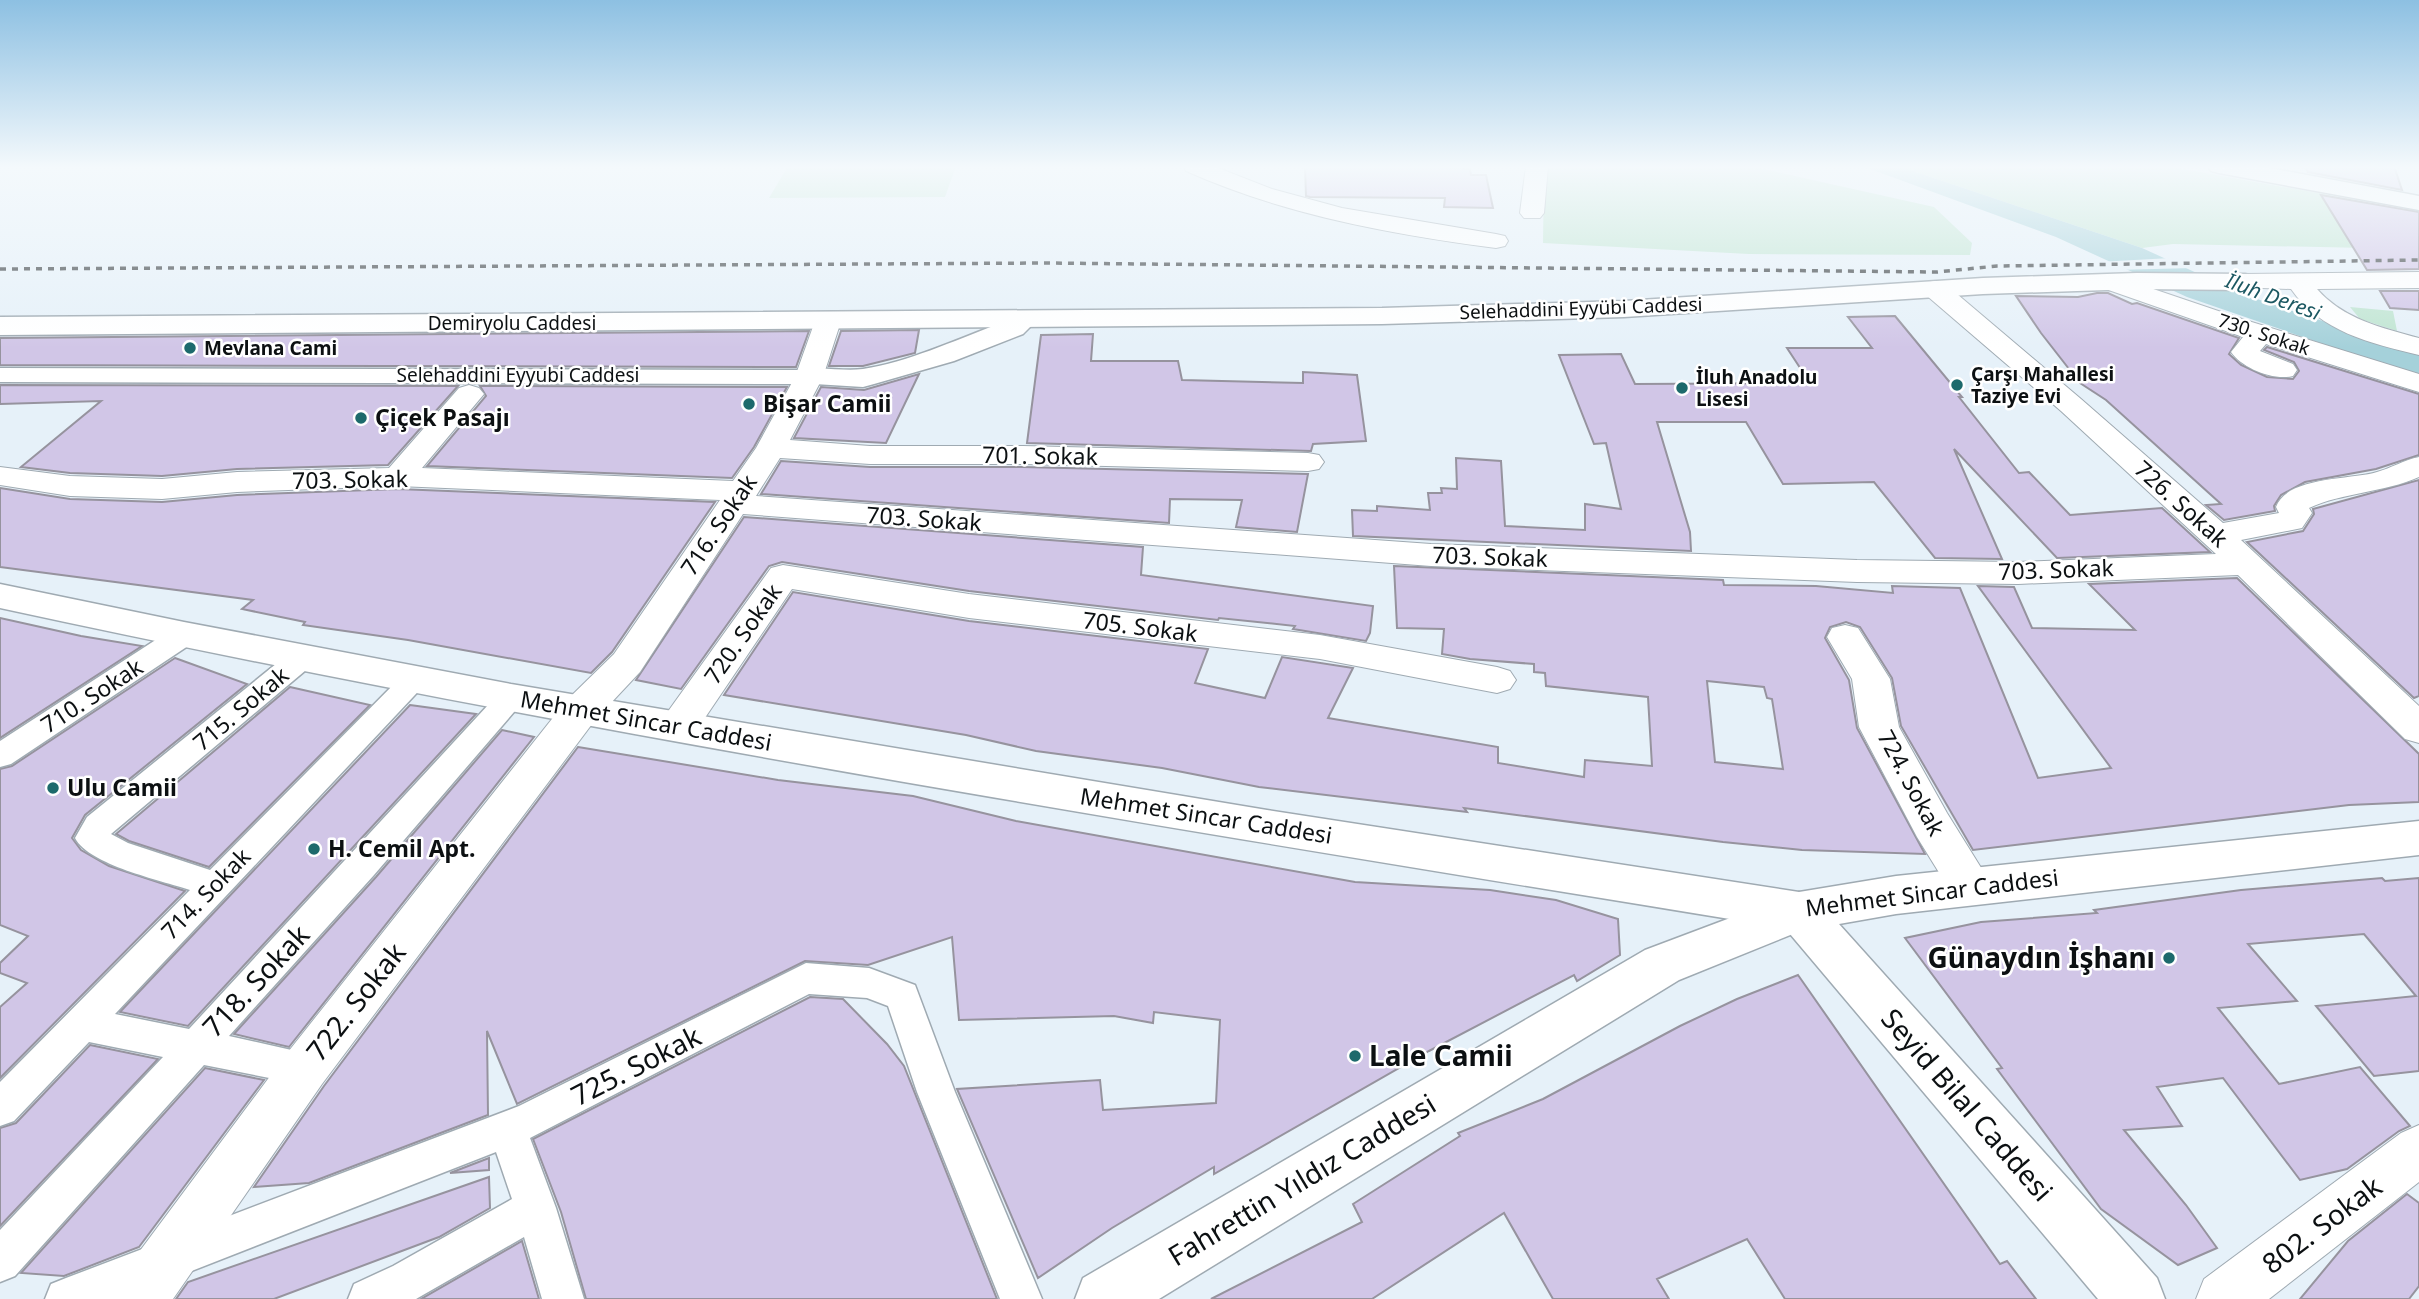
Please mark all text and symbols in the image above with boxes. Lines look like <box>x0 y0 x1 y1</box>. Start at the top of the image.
water label: İluh Deresi <box>2221 266 2325 326</box>
street label: Selehaddini Eyyübi Caddesi <box>1459 291 1703 325</box>
street label: 730. Sokak <box>2215 307 2313 361</box>
street label: Demiryolu Caddesi <box>428 310 596 336</box>
place label: Mevlana Cami <box>204 335 337 361</box>
marker: Mevlana Cami <box>182 340 198 356</box>
place label: Çarşı Mahallesi Taziye Evi <box>1971 361 2114 409</box>
street label: Selehaddini Eyyubi Caddesi <box>397 362 640 388</box>
place label: İluh Anadolu Lisesi <box>1696 364 1817 412</box>
marker: Çarşı Mahallesi Taziye Evi <box>1949 377 1965 393</box>
marker: İluh Anadolu Lisesi <box>1674 380 1690 396</box>
place label: Bişar Camii <box>763 387 891 419</box>
marker: Bişar Camii <box>741 396 757 412</box>
place label: Çiçek Pasajı <box>375 401 510 433</box>
marker: Çiçek Pasajı <box>353 410 369 426</box>
street label: 701. Sokak <box>982 438 1099 472</box>
street label: 726. Sokak <box>2128 453 2236 554</box>
street label: 703. Sokak <box>292 462 409 496</box>
street label: 716. Sokak <box>673 467 764 581</box>
street label: 703. Sokak <box>865 498 984 538</box>
street label: 703. Sokak <box>1432 538 1549 574</box>
street label: 703. Sokak <box>1998 551 2115 587</box>
street label: 720. Sokak <box>696 576 789 690</box>
street label: 705. Sokak <box>1081 603 1200 649</box>
street label: 710. Sokak <box>34 650 149 740</box>
street label: 715. Sokak <box>186 658 295 758</box>
street label: Mehmet Sincar Caddesi <box>518 682 774 758</box>
street label: 724. Sokak <box>1871 724 1953 842</box>
place label: Ulu Camii <box>67 771 177 803</box>
street label: Mehmet Sincar Caddesi <box>1078 779 1334 851</box>
marker: Ulu Camii <box>45 780 61 796</box>
place label: H. Cemil Apt. <box>328 832 476 864</box>
street label: 714. Sokak <box>154 840 257 946</box>
marker: H. Cemil Apt. <box>306 841 322 857</box>
street label: Mehmet Sincar Caddesi <box>1804 861 2060 923</box>
street label: 718. Sokak <box>193 916 317 1045</box>
street label: 722. Sokak <box>297 934 414 1069</box>
place label: Günaydın İşhanı <box>1928 938 2155 976</box>
marker: Günaydın İşhanı <box>2161 950 2177 966</box>
street label: Seyid Bilal Caddesi <box>1873 1000 2062 1209</box>
street label: 725. Sokak <box>564 1016 707 1114</box>
place label: Lale Camii <box>1369 1036 1513 1074</box>
marker: Lale Camii <box>1347 1048 1363 1064</box>
street label: Fahrettin Yıldız Caddesi <box>1161 1084 1442 1274</box>
street label: 802. Sokak <box>2254 1167 2389 1282</box>

